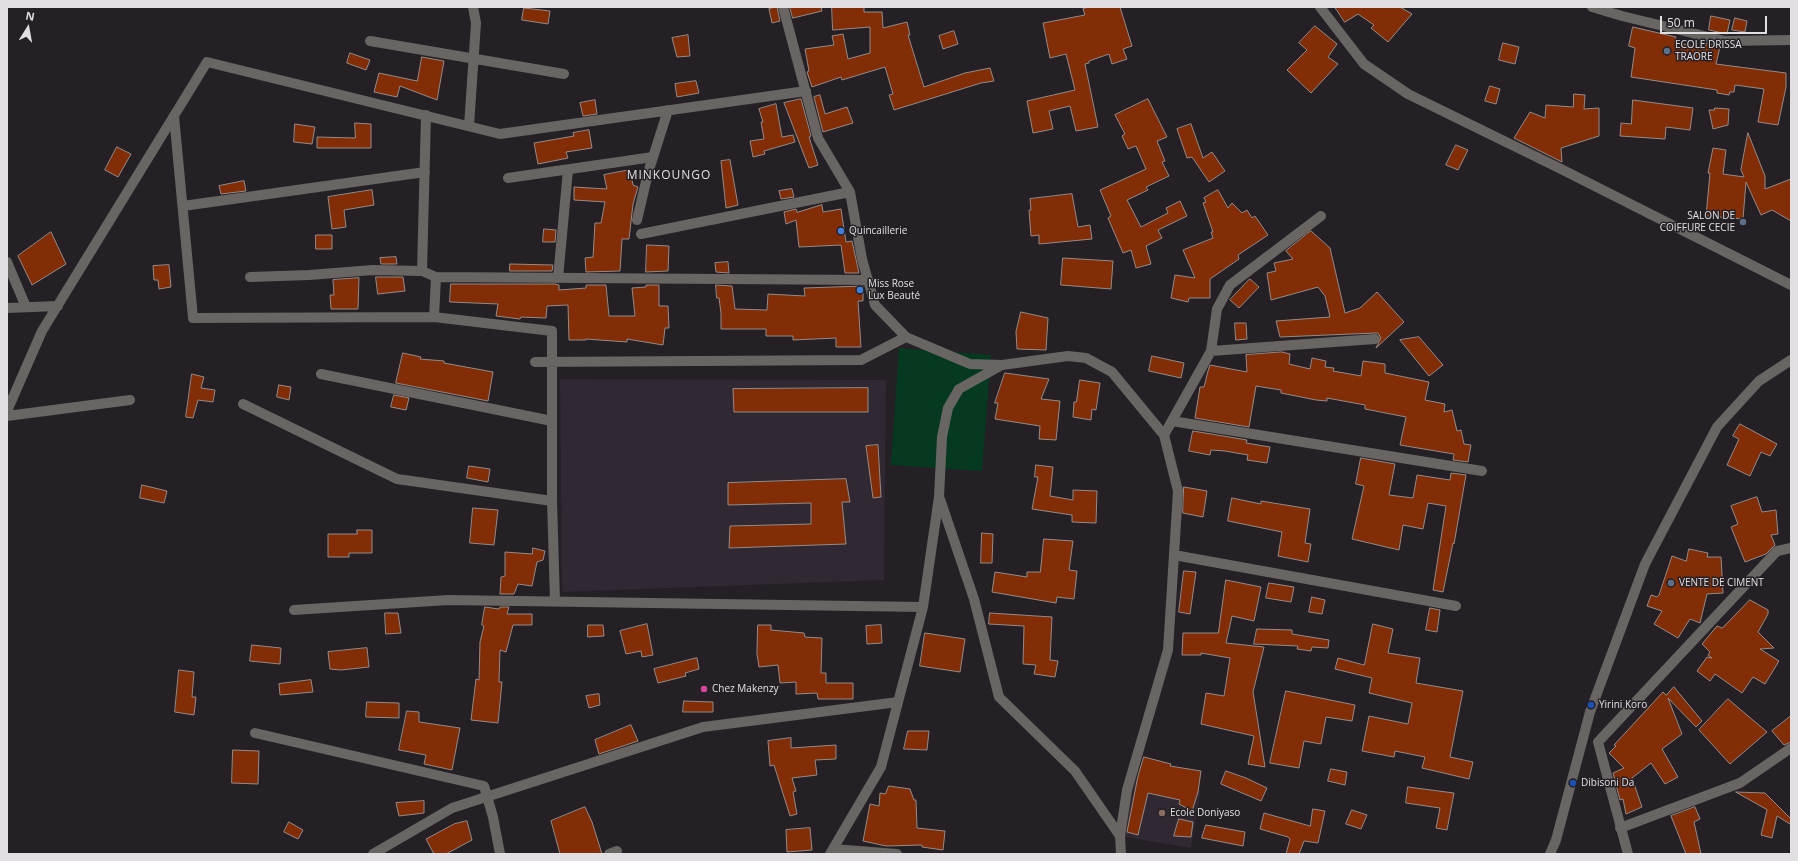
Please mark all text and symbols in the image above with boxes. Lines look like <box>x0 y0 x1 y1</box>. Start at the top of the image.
north arrow <box>8 8 48 48</box>
text: N <box>25 8 36 24</box>
scale bar <box>1662 8 1769 34</box>
text: 50 m <box>1667 14 1695 31</box>
place label: ECOLE DRISSA TRAORE <box>1675 39 1742 62</box>
marker: ECOLE DRISSA TRAORE <box>1662 46 1672 56</box>
district label: MINKOUNGO <box>627 169 711 183</box>
place label: SALON DE COIFFURE CECIE <box>1660 210 1735 234</box>
marker: SALON DE COIFFURE CECIE <box>1738 217 1748 227</box>
place label: Quincaillerie <box>849 225 907 237</box>
marker: Quincaillerie <box>836 226 846 236</box>
place label: Miss Rose Lux Beauté <box>868 278 920 302</box>
marker: Miss Rose Lux Beauté <box>855 285 865 295</box>
place label: VENTE DE CIMENT <box>1679 577 1764 589</box>
marker: VENTE DE CIMENT <box>1666 578 1676 588</box>
place label: Chez Makenzy <box>712 683 779 695</box>
marker: Chez Makenzy <box>699 684 709 694</box>
place label: Yirini Koro <box>1599 699 1647 711</box>
marker: Yirini Koro <box>1586 700 1596 710</box>
place label: Dibisoni Da <box>1581 777 1634 789</box>
marker: Dibisoni Da <box>1568 778 1578 788</box>
place label: Ecole Doniyaso <box>1170 807 1240 819</box>
marker: Ecole Doniyaso <box>1157 808 1167 818</box>

